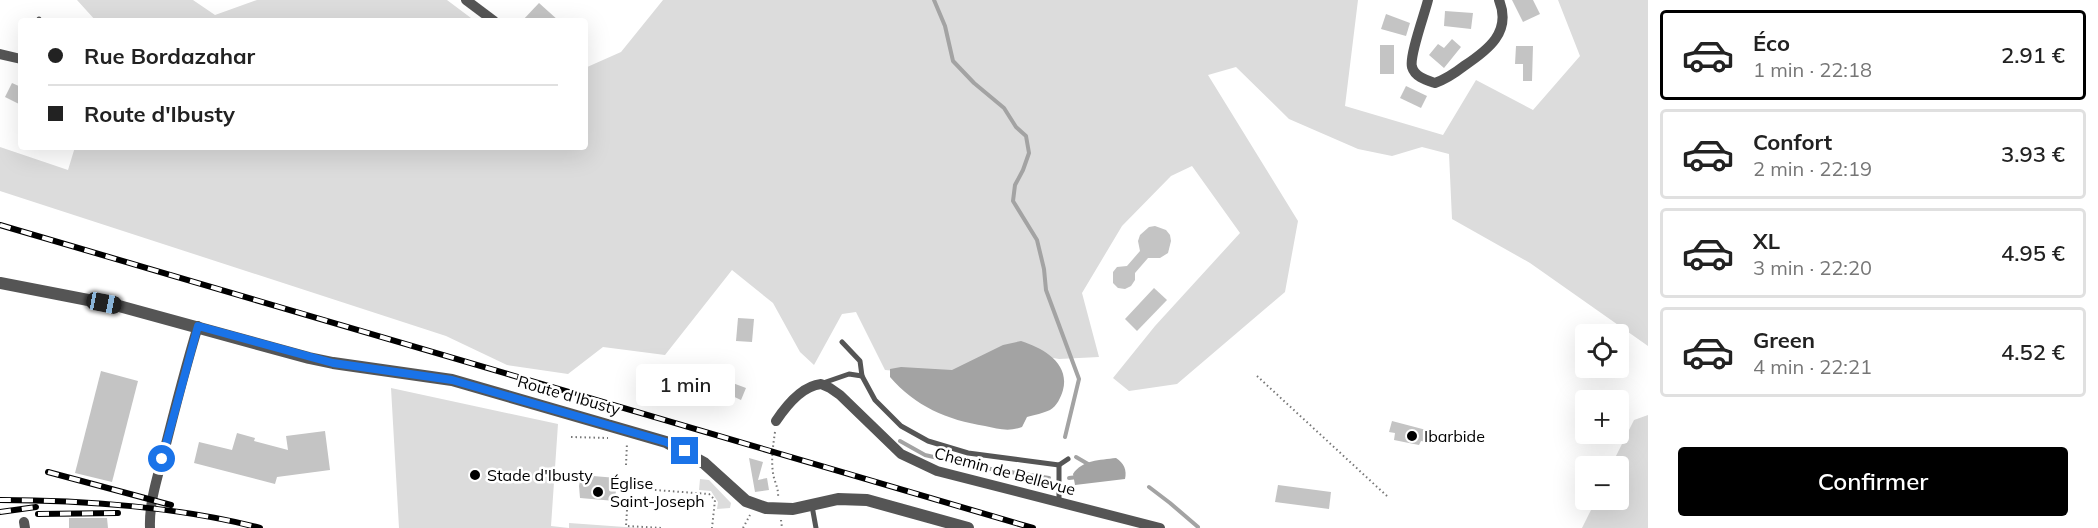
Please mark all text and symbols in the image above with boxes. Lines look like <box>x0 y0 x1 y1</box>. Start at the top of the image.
icon: car <box>1681 28 1735 82</box>
text: Éco <box>1753 29 1790 57</box>
text: 2.91 € <box>2001 41 2065 69</box>
text: Rue Bordazahar <box>84 42 255 70</box>
text: 1 min · 22:18 <box>1753 57 1872 82</box>
text: Route d'Ibusty <box>84 100 235 128</box>
icon: car <box>1681 127 1735 181</box>
text: Confort <box>1753 128 1832 156</box>
text: 3.93 € <box>2001 140 2065 168</box>
text: 2 min · 22:19 <box>1753 156 1872 181</box>
icon: car <box>1681 226 1735 280</box>
text: XL <box>1753 227 1780 255</box>
text: 4.95 € <box>2001 239 2065 267</box>
text: 3 min · 22:20 <box>1753 255 1872 280</box>
car <box>85 291 123 315</box>
map controls <box>1575 324 1629 510</box>
button: locate <box>1575 324 1629 378</box>
icon: car <box>1681 325 1735 379</box>
text: Green <box>1753 326 1815 354</box>
text: 4.52 € <box>2001 338 2065 366</box>
text: 4 min · 22:21 <box>1753 354 1872 379</box>
callout: 1 min <box>636 364 734 406</box>
street label: Route d'Ibusty <box>515 371 623 419</box>
text: 1 min <box>660 372 711 397</box>
button: + <box>1575 390 1629 444</box>
place label: Ibarbide <box>1424 426 1485 446</box>
marker: Ibarbide <box>1405 429 1419 443</box>
route end <box>671 437 698 464</box>
street label: Chemin de Bellevue <box>932 443 1078 499</box>
route start <box>148 445 175 472</box>
button: Confirmer <box>1678 447 2068 516</box>
button: − <box>1575 456 1629 510</box>
place label: Stade d'Ibusty <box>487 465 593 485</box>
marker: Stade d'Ibusty <box>468 468 482 482</box>
place label: Église Saint-Joseph <box>610 473 705 511</box>
marker: Église Saint-Joseph <box>591 485 605 499</box>

